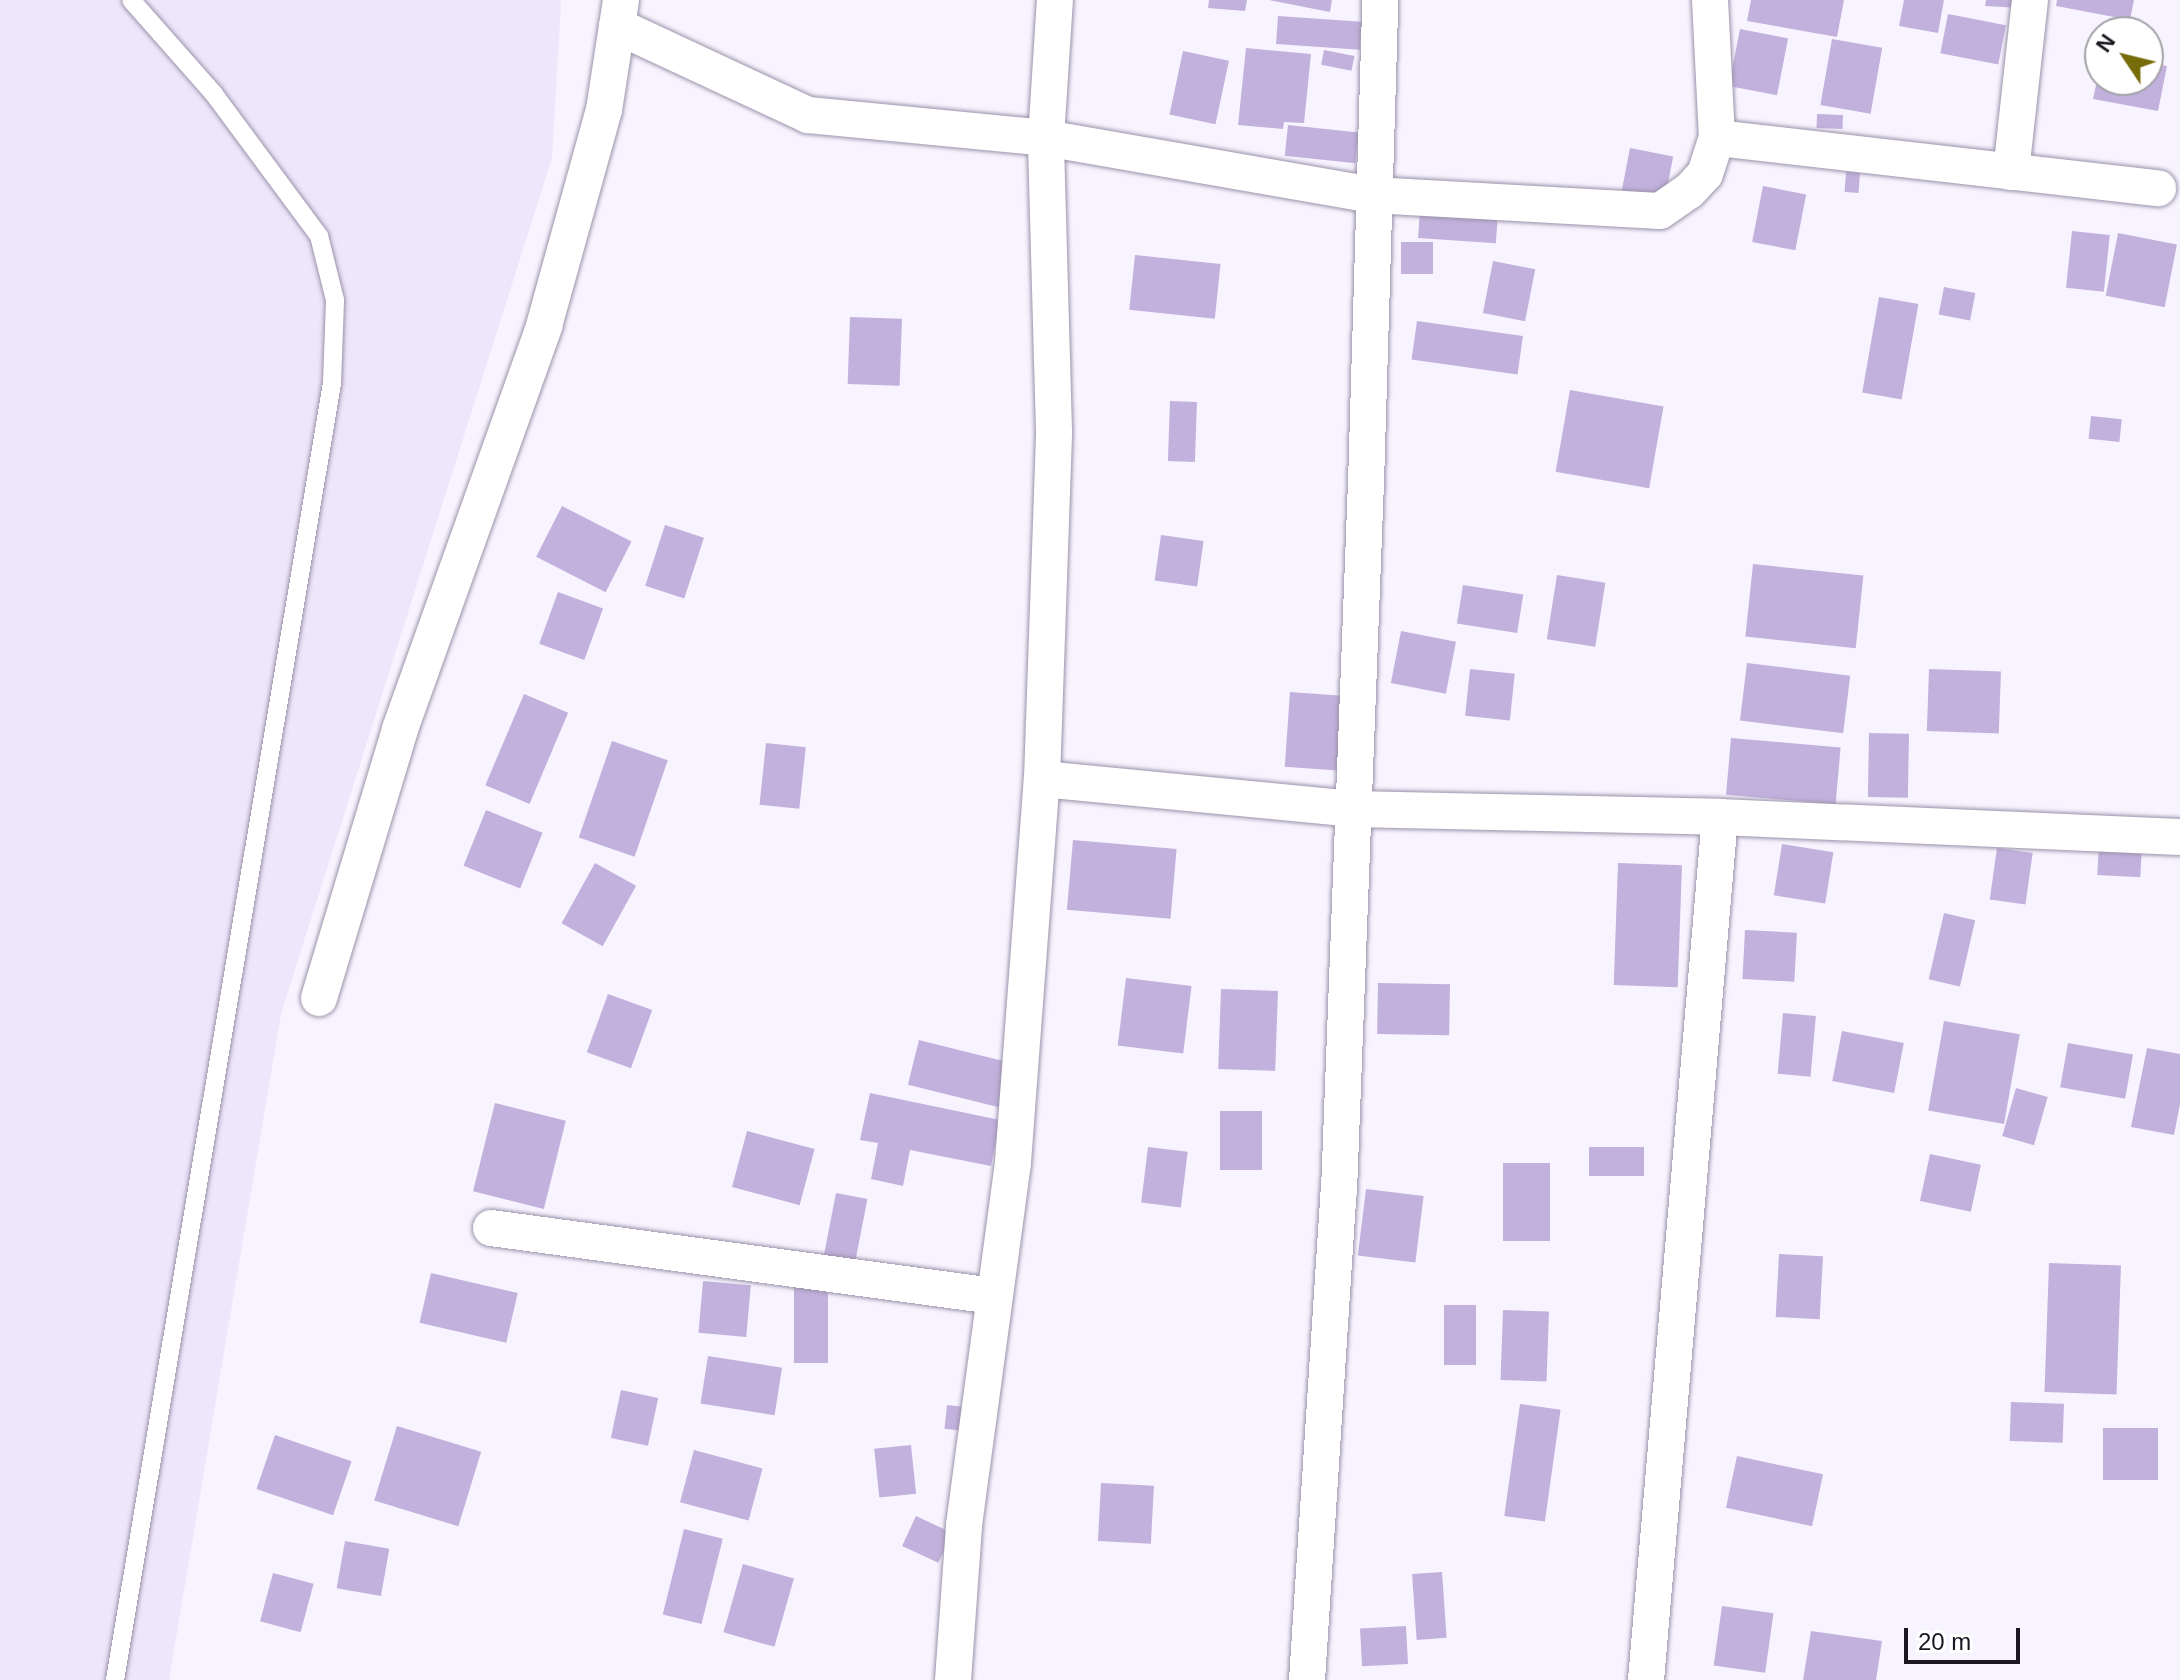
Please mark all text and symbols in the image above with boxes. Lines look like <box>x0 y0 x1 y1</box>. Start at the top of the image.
north arrow <box>2084 16 2164 96</box>
text: N <box>2091 29 2120 57</box>
scale bar <box>1908 1612 2024 1662</box>
text: 20 m <box>1918 1628 1971 1655</box>

